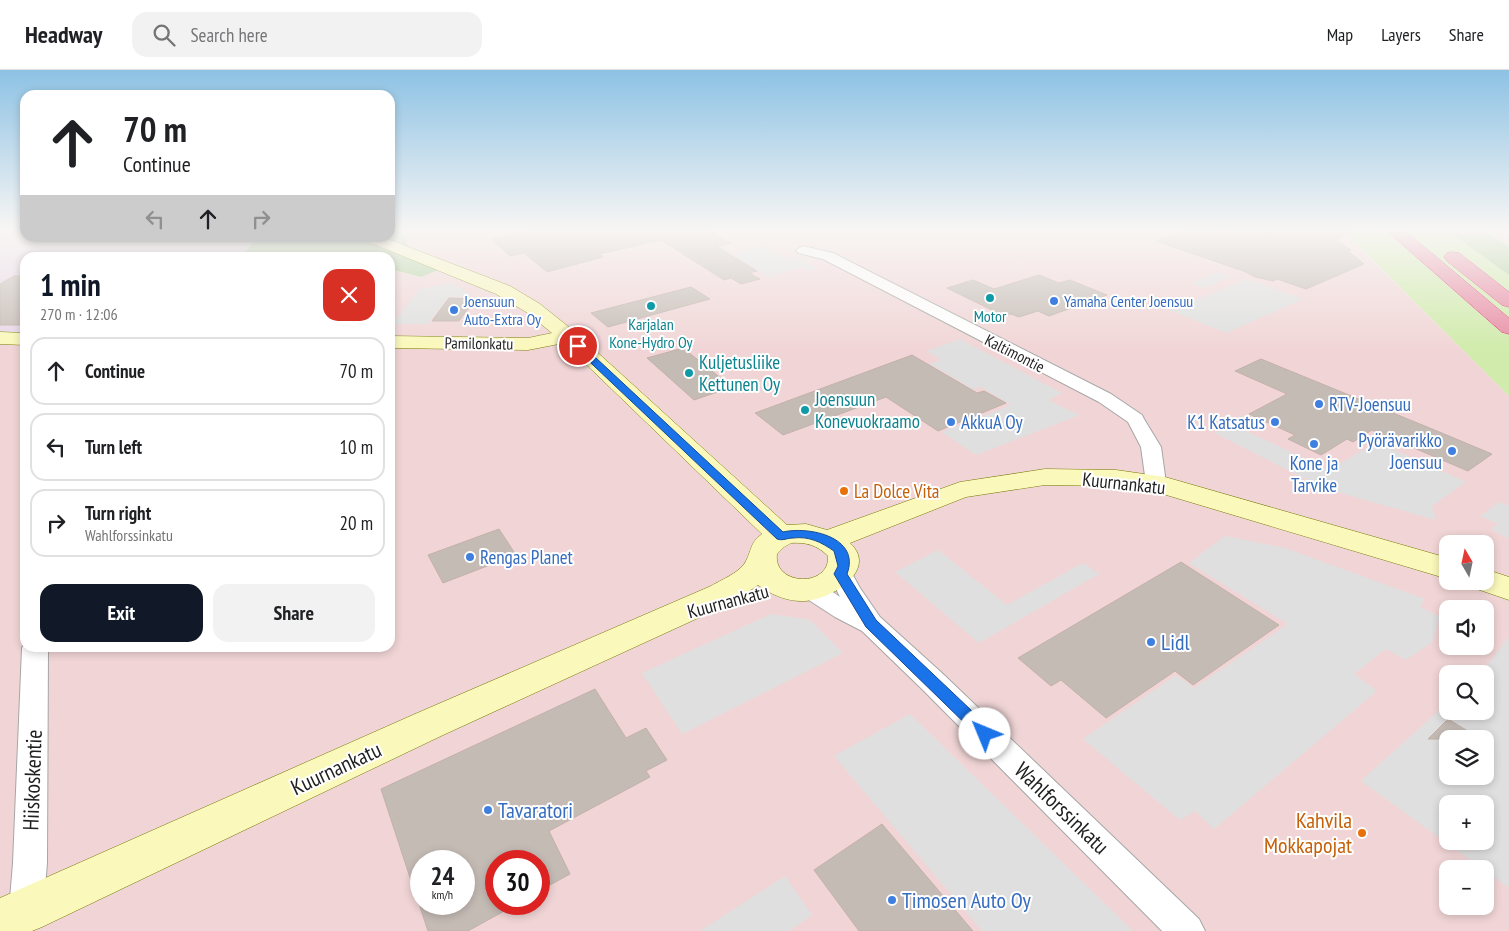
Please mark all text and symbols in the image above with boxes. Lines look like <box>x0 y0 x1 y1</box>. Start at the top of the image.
search box <box>132 12 482 57</box>
text: Headway <box>25 19 102 50</box>
icon: search <box>150 21 178 49</box>
text: Search here <box>190 23 268 47</box>
text: Map <box>1327 23 1353 46</box>
text: Layers <box>1381 23 1421 46</box>
text: Share <box>1449 23 1484 46</box>
text: 70 m <box>123 106 187 152</box>
icon: ahead <box>40 110 105 175</box>
text: Continue <box>123 150 191 178</box>
icon: left <box>141 205 169 233</box>
icon: ahead <box>194 205 222 233</box>
icon: right <box>247 205 275 233</box>
text: 1 min <box>40 265 101 304</box>
button: close <box>323 269 375 321</box>
place label: Joensuun Auto-Extra Oy <box>463 291 541 329</box>
place label: Yamaha Center Joensuu <box>1064 291 1193 311</box>
marker: Motor <box>984 292 996 304</box>
marker: Yamaha Center Joensuu <box>1048 295 1060 307</box>
marker: Karjalan Kone-Hydro Oy <box>645 300 657 312</box>
text: 270 m · 12:06 <box>40 304 118 324</box>
marker: Joensuun Auto-Extra Oy <box>448 304 460 316</box>
place label: Motor <box>974 306 1007 326</box>
place label: Karjalan Kone-Hydro Oy <box>609 314 693 352</box>
pin <box>557 325 599 367</box>
street label: Kaltimontie <box>982 329 1048 377</box>
street label: Pamilonkatu <box>444 332 514 354</box>
icon: arrive <box>564 332 592 360</box>
place label: Kuljetusliike Kettunen Oy <box>699 350 781 396</box>
icon: ahead <box>42 357 70 385</box>
text: Continue <box>85 359 145 383</box>
text: 70 m <box>340 359 373 383</box>
marker: Kuljetusliike Kettunen Oy <box>683 367 695 379</box>
place label: Joensuun Konevuokraamo <box>814 387 920 433</box>
place label: RTV-Joensuu <box>1329 392 1411 416</box>
marker: RTV-Joensuu <box>1313 398 1325 410</box>
marker: Joensuun Konevuokraamo <box>799 404 811 416</box>
place label: AkkuA Oy <box>961 410 1024 434</box>
place label: K1 Katsatus <box>1187 410 1265 434</box>
marker: AkkuA Oy <box>945 416 957 428</box>
marker: K1 Katsatus <box>1269 416 1281 428</box>
place label: Pyörävarikko Joensuu <box>1358 428 1442 474</box>
icon: left <box>42 433 70 461</box>
text: Turn left <box>85 435 142 459</box>
text: 10 m <box>340 435 373 459</box>
marker: Kone ja Tarvike <box>1308 438 1320 450</box>
marker: Pyörävarikko Joensuu <box>1446 445 1458 457</box>
place label: Kone ja Tarvike <box>1290 451 1338 497</box>
street label: Kuurnankatu <box>1081 467 1167 499</box>
place label: La Dolce Vita <box>854 479 939 503</box>
marker: La Dolce Vita <box>838 485 850 497</box>
text: Turn right <box>85 501 151 525</box>
icon: right <box>42 509 70 537</box>
text: 20 m <box>340 511 373 535</box>
text: Wahlforssinkatu <box>85 525 173 545</box>
north arrow <box>1439 535 1494 590</box>
map controls <box>1439 535 1494 915</box>
place label: Rengas Planet <box>480 545 574 569</box>
marker: Rengas Planet <box>464 551 476 563</box>
street label: Kuurnankatu <box>685 579 771 623</box>
button: Exit <box>40 584 203 642</box>
button: Share <box>213 584 375 642</box>
button: sound <box>1439 600 1494 655</box>
place label: Lidl <box>1161 628 1190 656</box>
marker: Lidl <box>1145 636 1157 648</box>
button: search <box>1439 665 1494 720</box>
position arrow <box>958 707 1010 759</box>
street label: Hiiskoskentie <box>16 729 48 831</box>
button: layers <box>1439 730 1494 785</box>
street label: Kuurnankatu <box>286 735 386 801</box>
street label: Wahlforssinkatu <box>1009 756 1115 860</box>
button: + <box>1439 795 1494 850</box>
place label: Tavaratori <box>498 796 573 824</box>
marker: Tavaratori <box>482 804 494 816</box>
place label: Kahvila Mokkapojat <box>1264 806 1352 859</box>
marker: Kahvila Mokkapojat <box>1356 827 1368 839</box>
speed limit sign: 30 <box>485 850 550 915</box>
text: 24 <box>431 860 454 892</box>
button: − <box>1439 860 1494 915</box>
place label: Timosen Auto Oy <box>902 886 1031 914</box>
text: km/h <box>432 887 453 902</box>
marker: Timosen Auto Oy <box>886 894 898 906</box>

